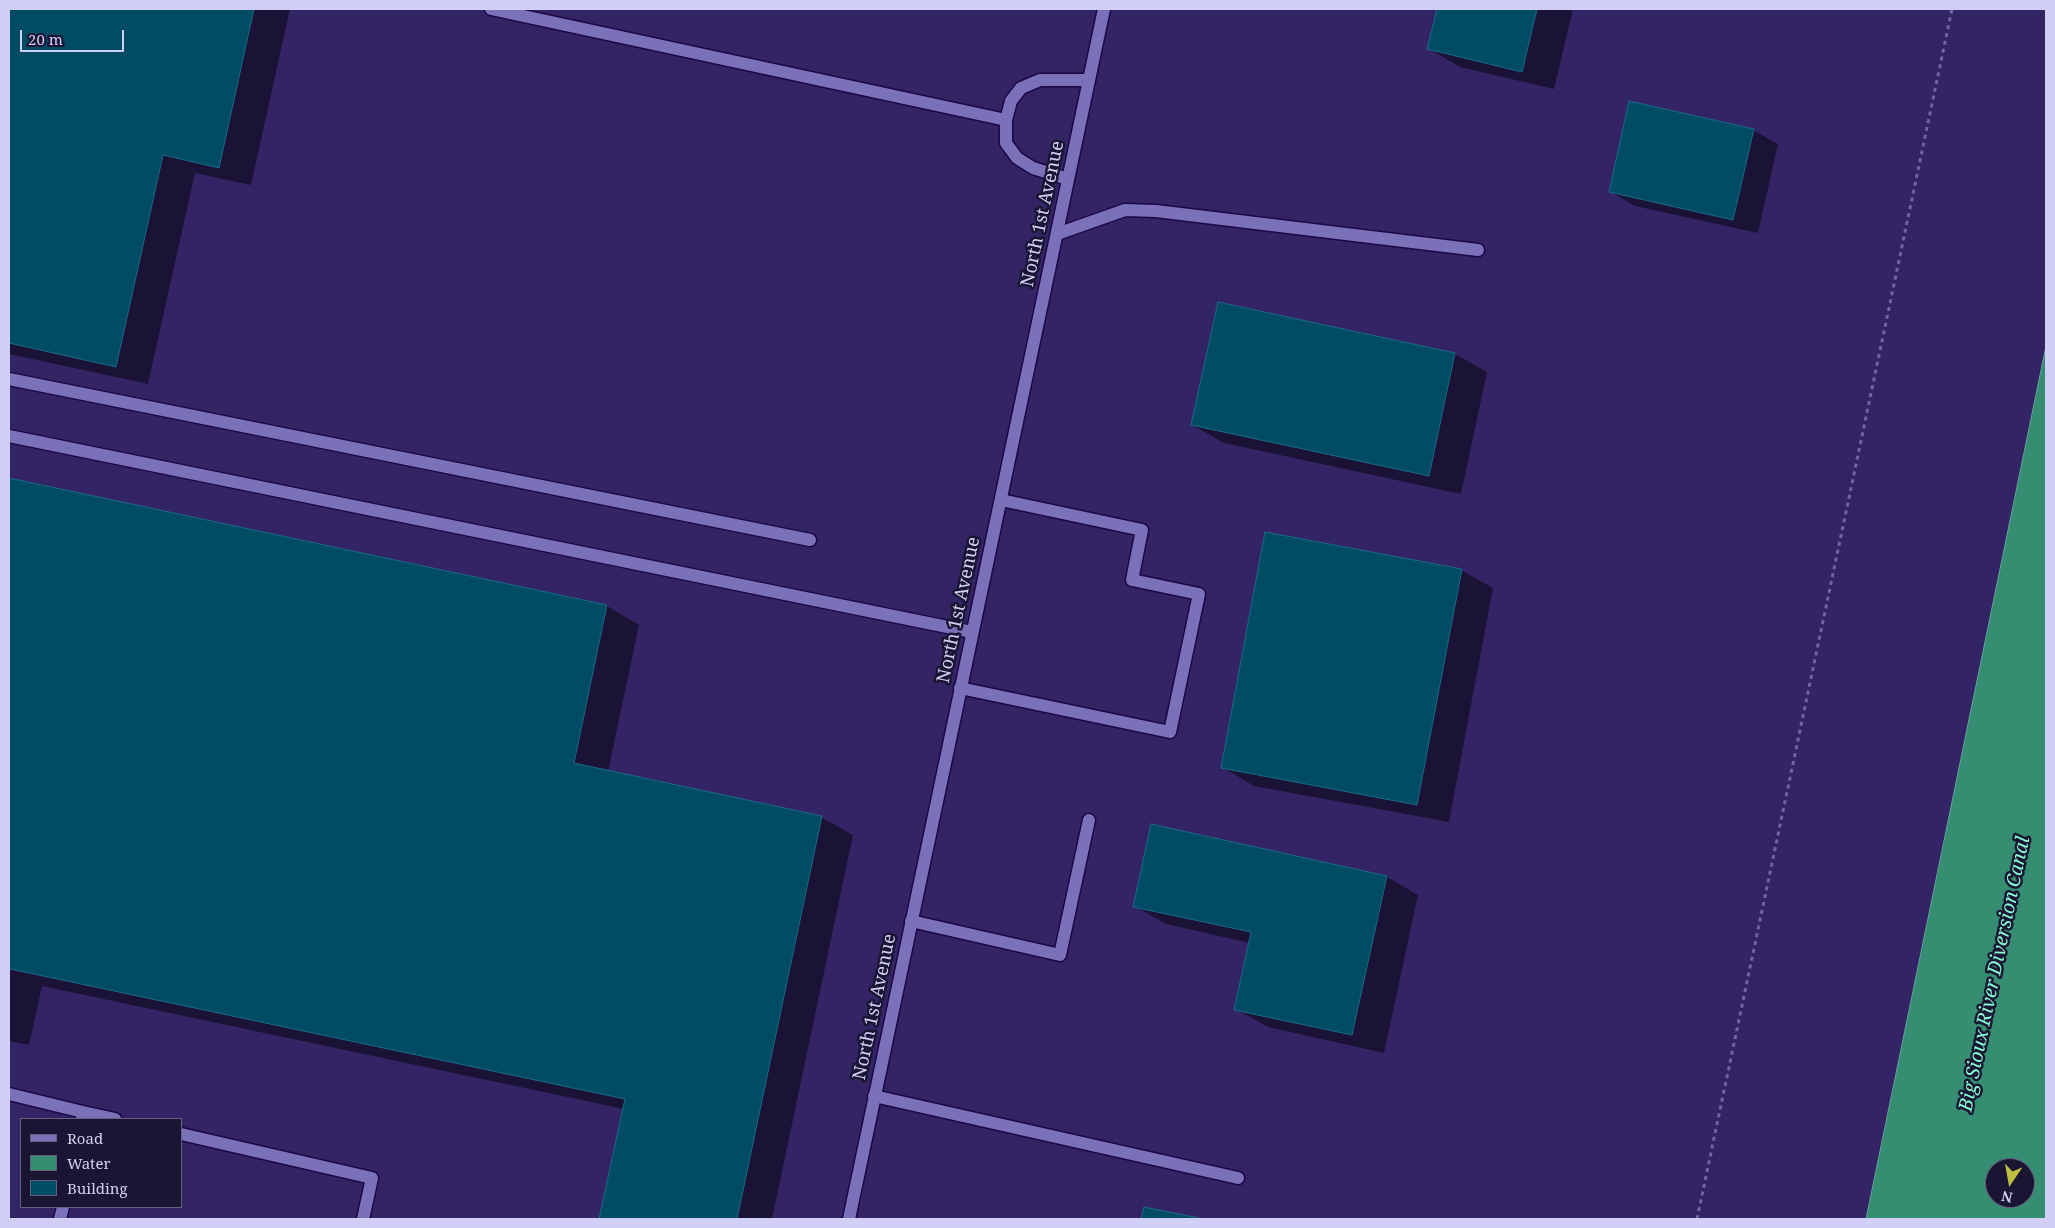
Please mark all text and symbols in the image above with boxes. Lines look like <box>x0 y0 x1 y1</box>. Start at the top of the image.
scale bar <box>22 20 126 52</box>
text: 20 m <box>28 29 63 49</box>
street label: North 1st Avenue <box>1017 139 1069 289</box>
street label: North 1st Avenue <box>933 535 985 685</box>
water label: Big Sioux River Diversion Canal <box>1955 835 2035 1113</box>
street label: North 1st Avenue <box>849 932 901 1082</box>
legend <box>20 1118 182 1208</box>
text: Road <box>67 1128 103 1148</box>
text: Water <box>67 1153 110 1173</box>
north arrow <box>1985 1158 2035 1208</box>
text: Building <box>67 1178 128 1198</box>
text: N <box>2000 1187 2014 1208</box>

